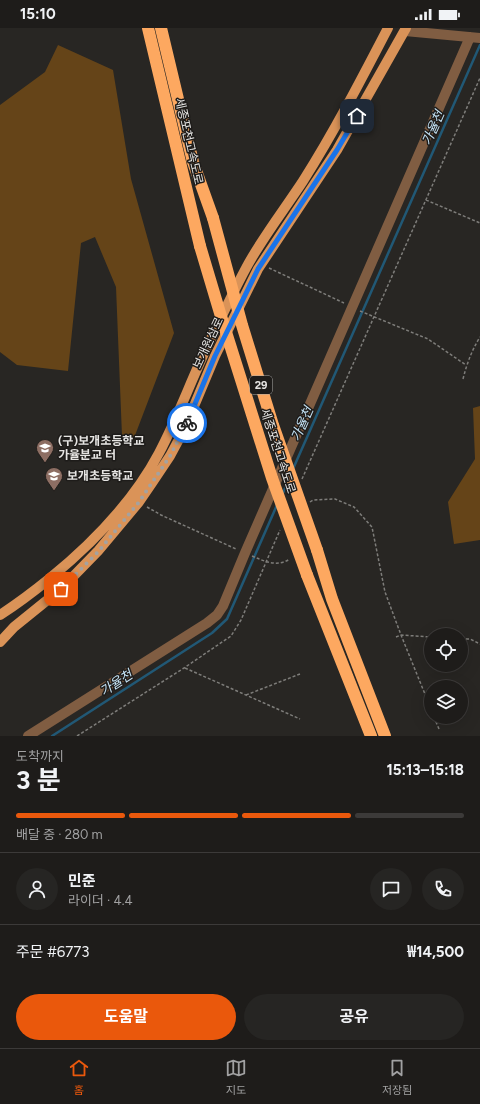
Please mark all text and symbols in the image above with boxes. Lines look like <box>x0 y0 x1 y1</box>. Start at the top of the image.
text: 15:10 <box>20 5 56 23</box>
street label: 세종포천고속도로 <box>172 96 206 186</box>
pin <box>340 99 374 133</box>
icon: home <box>346 105 368 127</box>
water label: 가율천 <box>419 108 448 147</box>
street label: 보개원삼로 <box>190 315 226 371</box>
road number: 29 <box>250 376 272 394</box>
courier <box>167 403 207 443</box>
water label: 가율천 <box>288 404 317 443</box>
street label: 세종포천고속도로 <box>258 407 298 495</box>
icon: bike <box>176 412 198 434</box>
place label: (구)보개초등학교 가율분교 터 <box>58 434 144 462</box>
school or university icon: (구)보개초등학교 가율분교 터 <box>35 438 55 463</box>
school or university icon: 보개초등학교 <box>44 466 64 491</box>
place label: 보개초등학교 <box>67 469 133 483</box>
pin <box>44 572 78 606</box>
icon: bag <box>50 578 72 600</box>
map controls <box>424 628 468 724</box>
button: locate <box>424 628 468 672</box>
water label: 가율천 <box>97 666 136 699</box>
button: layers <box>424 680 468 724</box>
text: 도착까지 <box>16 749 64 764</box>
text: 15:13–15:18 <box>386 761 464 779</box>
text: 3 분 <box>16 764 61 796</box>
text: 배달 중 · 280 m <box>16 827 103 842</box>
button: person <box>16 868 58 910</box>
button: chat <box>370 868 412 910</box>
button: phone <box>422 868 464 910</box>
text: 민준 <box>68 872 96 890</box>
text: 라이더 · 4.4 <box>68 893 132 908</box>
text: 주문 #6773 <box>16 943 90 961</box>
text: ₩14,500 <box>407 943 464 961</box>
button: 도움말 <box>16 994 236 1040</box>
button: 공유 <box>244 994 464 1040</box>
tab: 홈 <box>68 1057 90 1097</box>
tab: 지도 <box>225 1057 247 1097</box>
tab: 저장됨 <box>382 1057 412 1097</box>

